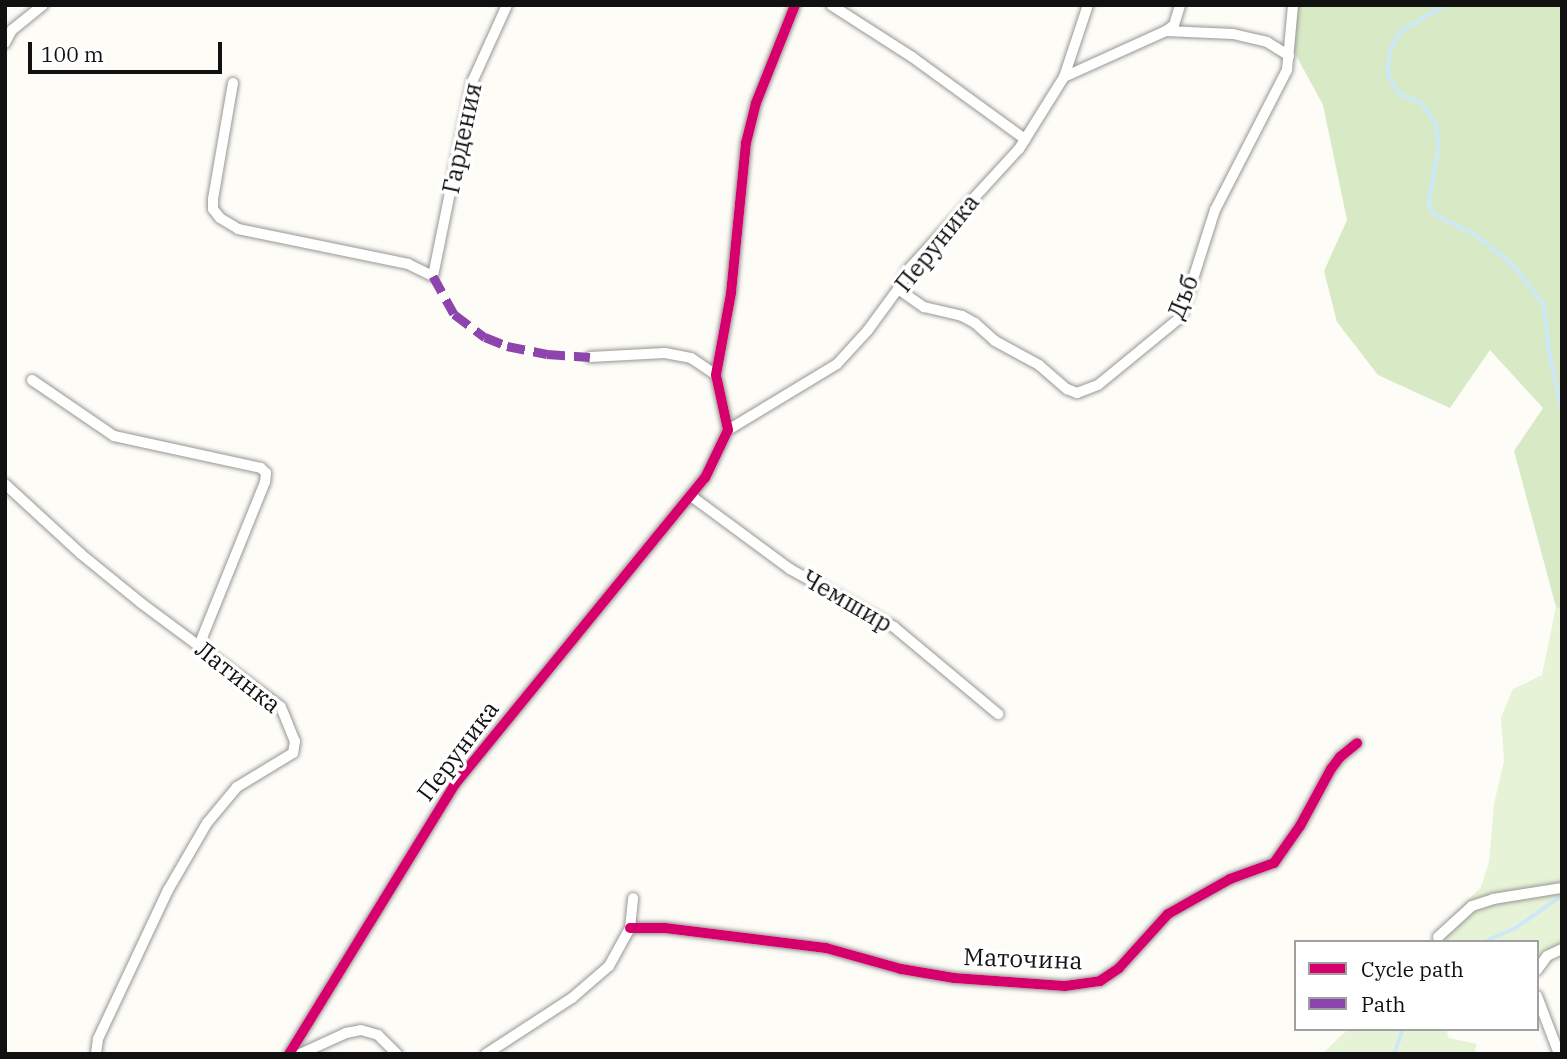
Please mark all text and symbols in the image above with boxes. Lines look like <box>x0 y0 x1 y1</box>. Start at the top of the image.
scale bar <box>32 28 226 72</box>
text: 100 m <box>41 40 104 68</box>
street label: Гардения <box>436 80 488 196</box>
street label: Перуника <box>889 188 985 298</box>
street label: Дъб <box>1161 271 1205 323</box>
street label: Чемшир <box>797 564 897 638</box>
street label: Латинка <box>190 635 286 719</box>
street label: Перуника <box>411 695 505 807</box>
legend <box>1294 940 1539 1031</box>
street label: Маточина <box>963 943 1083 975</box>
text: Cycle path <box>1361 955 1464 983</box>
text: Path <box>1361 990 1406 1018</box>

